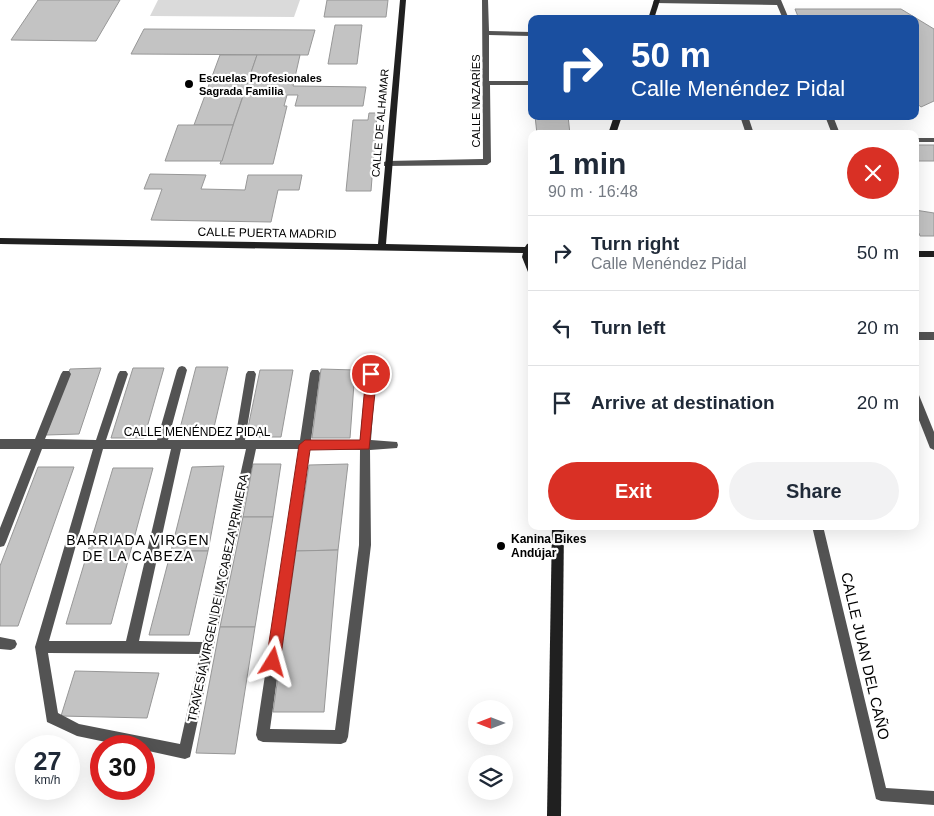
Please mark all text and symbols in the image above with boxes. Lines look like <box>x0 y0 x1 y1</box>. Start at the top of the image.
icon: right <box>548 35 613 100</box>
text: 50 m <box>631 35 711 74</box>
street label: CALLE NAZARÍES <box>470 55 482 147</box>
street label: CALLE DE ALHAMAR <box>369 68 391 178</box>
place label: Escuelas Profesionales Sagrada Familia <box>199 72 322 97</box>
text: Calle Menéndez Pidal <box>631 76 845 101</box>
marker: Escuelas Profesionales Sagrada Familia <box>183 78 195 90</box>
text: 1 min <box>548 147 626 180</box>
button: close <box>847 147 899 199</box>
text: 90 m · 16:48 <box>548 183 638 200</box>
street label: CALLE PUERTA MADRID <box>197 225 337 241</box>
text: Turn right <box>591 233 679 254</box>
icon: right <box>548 239 576 267</box>
text: 50 m <box>857 242 899 263</box>
text: Calle Menéndez Pidal <box>591 255 747 272</box>
icon: left <box>548 314 576 342</box>
text: Turn left <box>591 317 666 338</box>
text: 20 m <box>857 317 899 338</box>
pin <box>350 353 392 395</box>
icon: arrive <box>357 360 385 388</box>
icon: arrive <box>548 389 576 417</box>
text: Arrive at destination <box>591 392 775 413</box>
text: 20 m <box>857 392 899 413</box>
street label: CALLE MENÉNDEZ PIDAL <box>124 424 271 439</box>
button: Exit <box>548 462 719 520</box>
button: Share <box>729 462 899 520</box>
street label: TRAVESÍA VIRGEN DE LA CABEZA PRIMERA <box>184 473 251 723</box>
district label: BARRIADA VIRGEN DE LA CABEZA <box>66 532 210 564</box>
place label: Kanina Bikes Andújar <box>511 532 587 560</box>
marker: Kanina Bikes Andújar <box>495 540 507 552</box>
street label: CALLE JUAN DEL CAÑO <box>838 571 893 741</box>
position arrow <box>246 635 298 687</box>
north arrow <box>468 700 512 745</box>
map controls <box>468 700 513 800</box>
speed limit sign: 30 <box>90 735 155 800</box>
text: 27 <box>34 747 61 775</box>
button: layers <box>468 755 513 800</box>
text: km/h <box>34 773 61 787</box>

